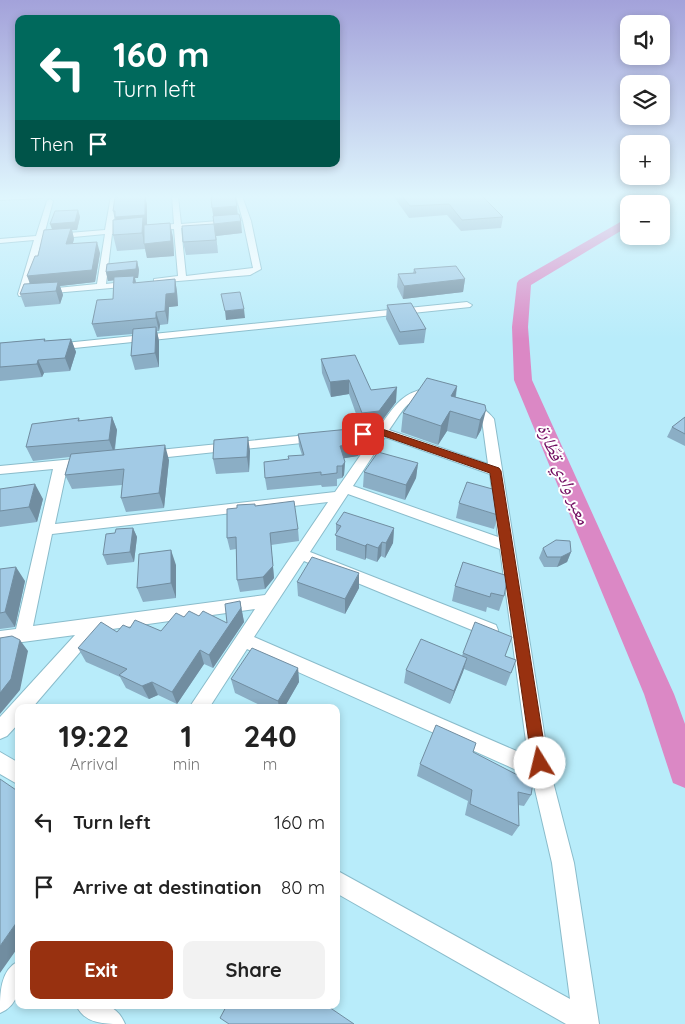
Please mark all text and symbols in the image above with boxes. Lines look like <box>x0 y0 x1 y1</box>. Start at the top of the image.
map controls <box>620 15 670 245</box>
button: sound <box>620 15 670 65</box>
text: 160 m <box>113 32 210 76</box>
icon: left <box>30 35 95 100</box>
text: Turn left <box>113 75 196 103</box>
button: layers <box>620 75 670 125</box>
icon: arrive <box>84 130 112 158</box>
text: Then <box>30 132 74 156</box>
button: + <box>620 135 670 185</box>
button: − <box>620 195 670 245</box>
pin <box>342 413 384 455</box>
icon: arrive <box>349 420 377 448</box>
water label: معبر وادي قطّارة <box>529 420 596 530</box>
text: 19:22 <box>58 717 129 755</box>
text: 1 <box>181 717 192 755</box>
text: 240 <box>243 717 297 755</box>
position arrow <box>513 736 565 788</box>
text: Arrival <box>70 754 118 774</box>
text: min <box>173 754 200 774</box>
text: m <box>263 754 277 774</box>
icon: left <box>30 808 58 836</box>
text: Turn left <box>73 810 151 834</box>
text: 160 m <box>274 810 325 834</box>
icon: arrive <box>30 873 58 901</box>
text: Arrive at destination <box>73 875 262 899</box>
text: 80 m <box>281 875 325 899</box>
button: Exit <box>30 941 173 999</box>
button: Share <box>183 941 325 999</box>

